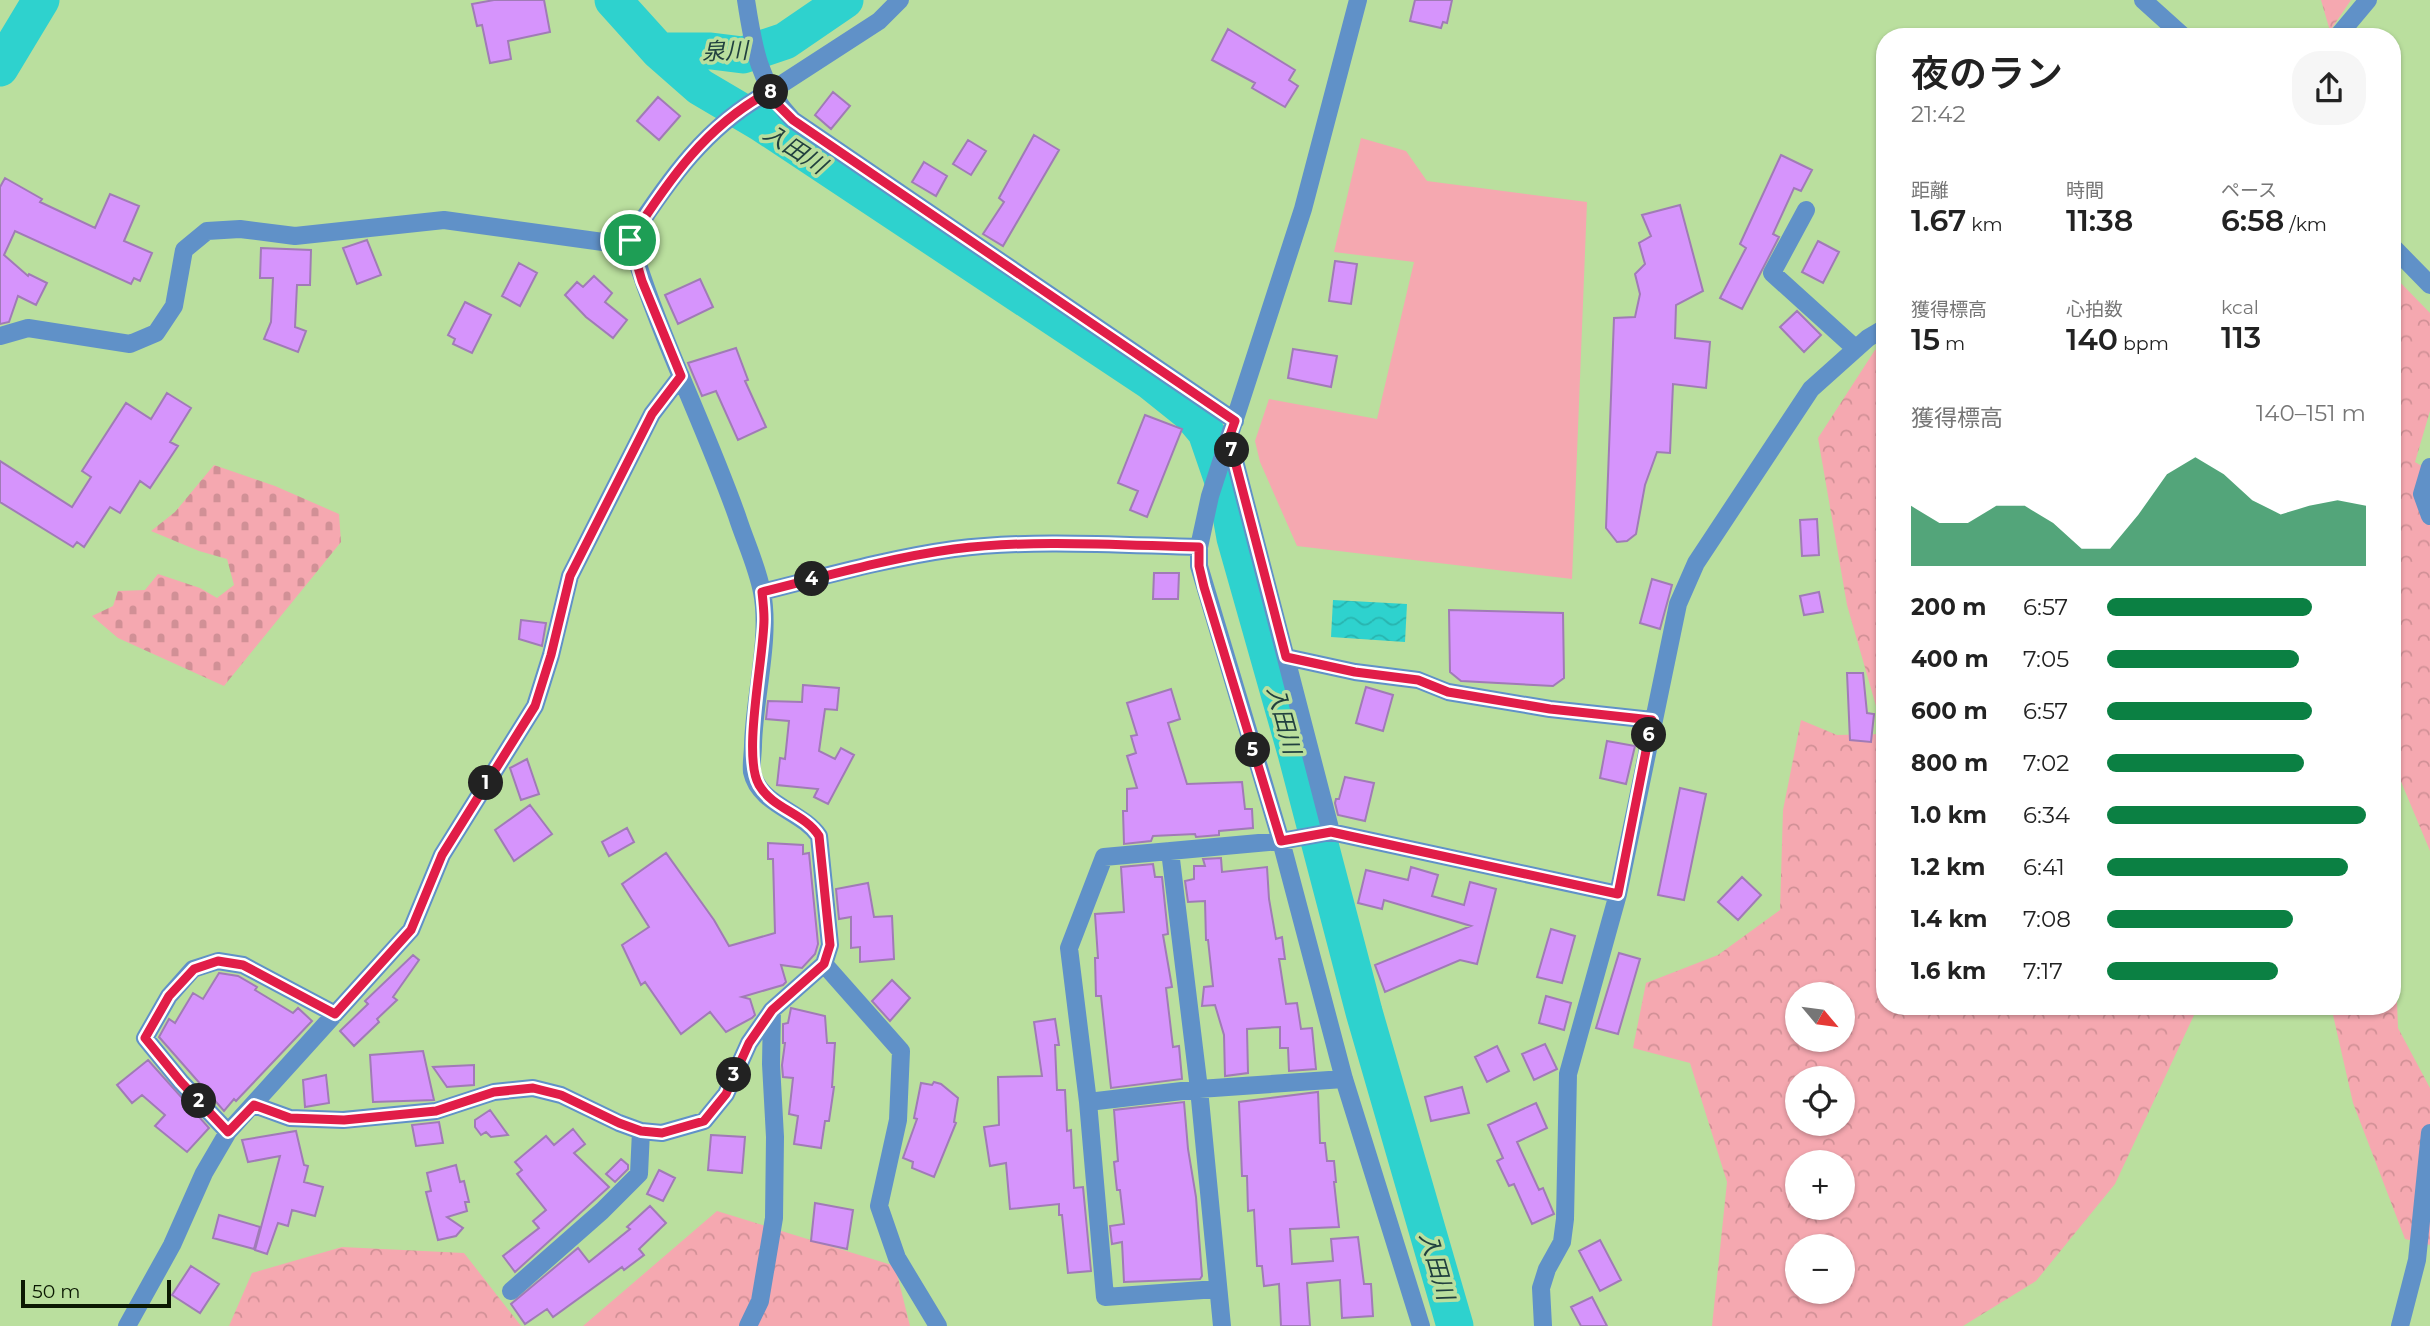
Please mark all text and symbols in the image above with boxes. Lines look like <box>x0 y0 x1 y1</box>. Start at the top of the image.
water label: 泉川 <box>702 36 751 66</box>
text: 夜のラン <box>1911 50 2063 97</box>
button: share <box>2292 51 2366 125</box>
pin: 8 <box>754 74 788 110</box>
text: 8 <box>764 80 777 103</box>
text: 21:42 <box>1911 100 1965 128</box>
water label: 入田川 <box>758 118 834 181</box>
text: 距離 <box>1911 179 1949 202</box>
text: 時間 <box>2066 179 2104 202</box>
text: ペース <box>2221 179 2277 202</box>
text: 1.67 <box>1911 202 1966 239</box>
text: 11:38 <box>2066 202 2133 239</box>
text: 6:58 <box>2221 202 2284 239</box>
pin <box>600 210 660 270</box>
text: km <box>1966 213 2003 236</box>
text: /km <box>2284 213 2327 236</box>
icon: arrive <box>611 221 649 259</box>
text: kcal <box>2221 296 2259 319</box>
text: 獲得標高 <box>1911 298 1987 321</box>
text: 心拍数 <box>2066 298 2123 321</box>
text: 113 <box>2221 319 2261 356</box>
text: 15 <box>1911 321 1940 358</box>
text: 140 <box>2066 321 2118 358</box>
text: m <box>1940 332 1965 355</box>
text: bpm <box>2118 332 2169 355</box>
text: 140–151 m <box>2256 399 2366 427</box>
text: 獲得標高 <box>1911 404 2003 432</box>
pin: 7 <box>1214 433 1250 468</box>
text: 7 <box>1226 438 1237 461</box>
pin: 4 <box>794 562 830 596</box>
text: 4 <box>805 567 818 590</box>
text: 200 m <box>1911 593 1986 621</box>
text: 6:57 <box>2023 593 2068 621</box>
text: 400 m <box>1911 645 1989 673</box>
text: 7:05 <box>2023 645 2069 673</box>
water label: 入田川 <box>1262 683 1307 760</box>
text: 600 m <box>1911 697 1988 725</box>
text: 6:57 <box>2023 697 2068 725</box>
pin: 6 <box>1632 718 1666 752</box>
text: 6 <box>1642 723 1655 746</box>
pin: 5 <box>1236 732 1270 768</box>
text: 5 <box>1247 738 1258 761</box>
text: 800 m <box>1911 749 1988 777</box>
text: 7:02 <box>2023 749 2069 777</box>
pin: 1 <box>468 766 504 800</box>
text: 1 <box>482 771 489 794</box>
text: 1.0 km <box>1911 801 1987 829</box>
text: 6:34 <box>2023 801 2070 829</box>
text: 1.2 km <box>1911 853 1985 881</box>
text: 6:41 <box>2023 853 2065 881</box>
text: 1.4 km <box>1911 905 1988 933</box>
text: 7:08 <box>2023 905 2071 933</box>
text: 1.6 km <box>1911 957 1986 985</box>
text: 7:17 <box>2023 957 2063 985</box>
north arrow <box>1785 982 1855 1052</box>
map controls <box>1785 982 1855 1304</box>
pin: 3 <box>716 1058 752 1092</box>
text: 3 <box>728 1063 739 1086</box>
button: locate <box>1785 1066 1855 1136</box>
pin: 2 <box>182 1084 216 1118</box>
text: 2 <box>193 1089 204 1112</box>
button: + <box>1785 1150 1855 1220</box>
water label: 入田川 <box>1414 1229 1461 1306</box>
button: − <box>1785 1234 1855 1304</box>
scale bar <box>21 1277 172 1309</box>
text: 50 m <box>32 1280 80 1303</box>

